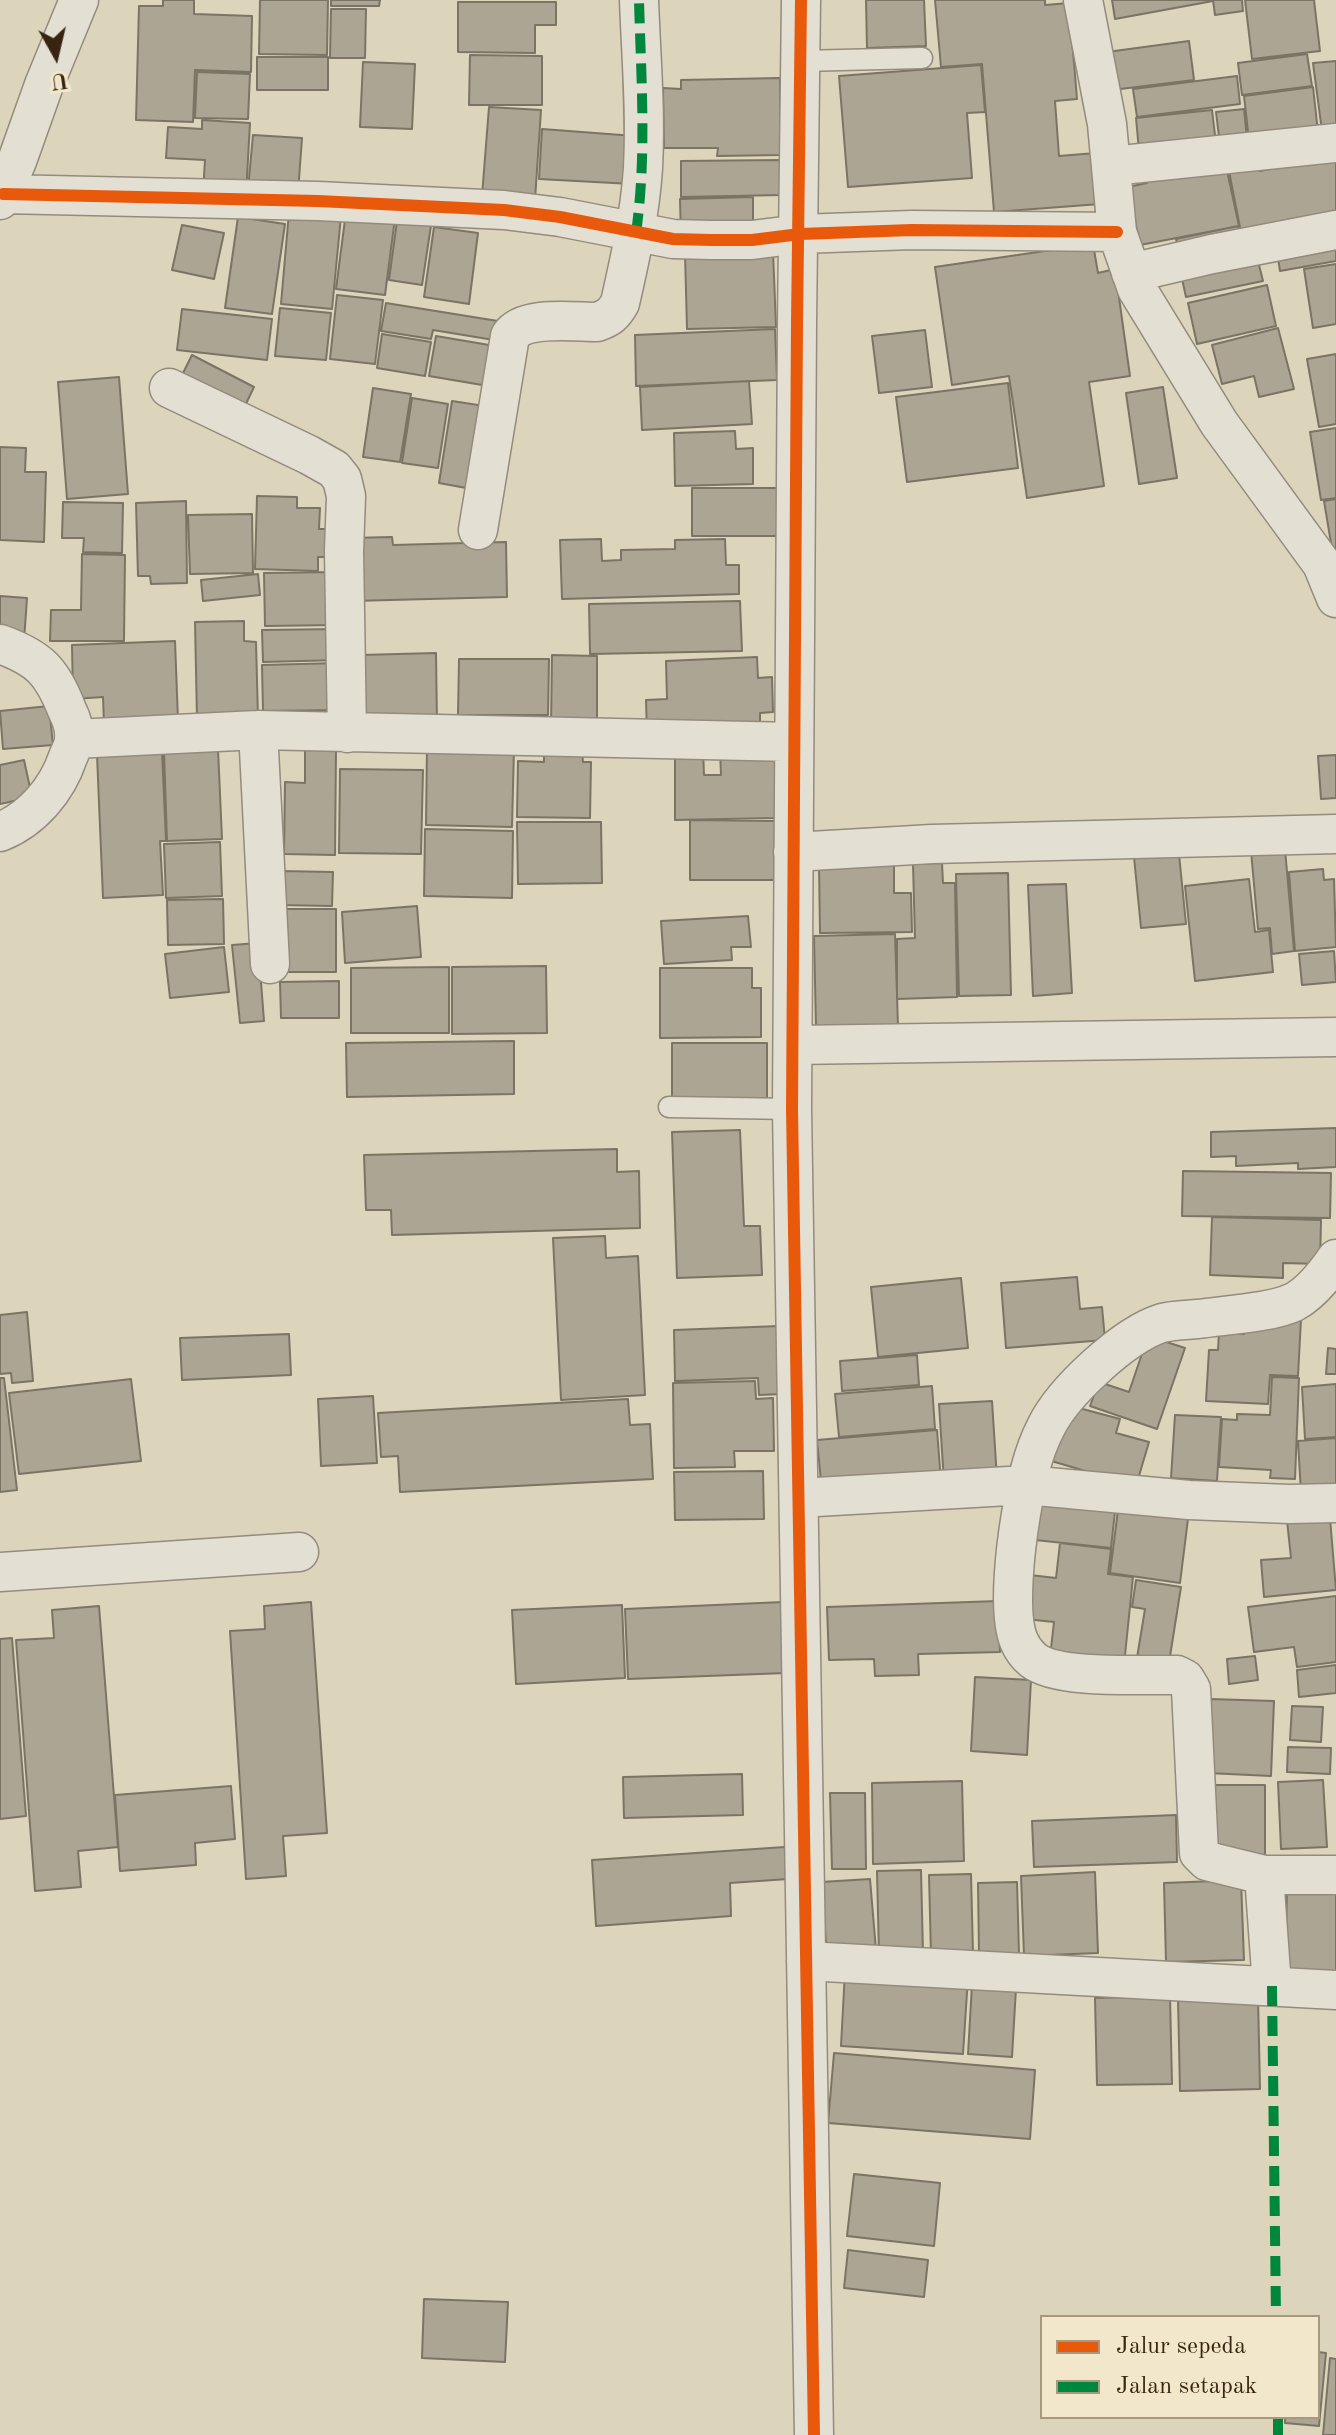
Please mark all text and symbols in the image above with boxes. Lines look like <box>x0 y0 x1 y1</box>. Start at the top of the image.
north arrow <box>16 16 96 96</box>
text: U <box>49 68 70 92</box>
legend <box>1040 2315 1320 2419</box>
text: Jalur sepeda <box>1116 2335 1246 2359</box>
text: Jalan setapak <box>1116 2375 1257 2399</box>

